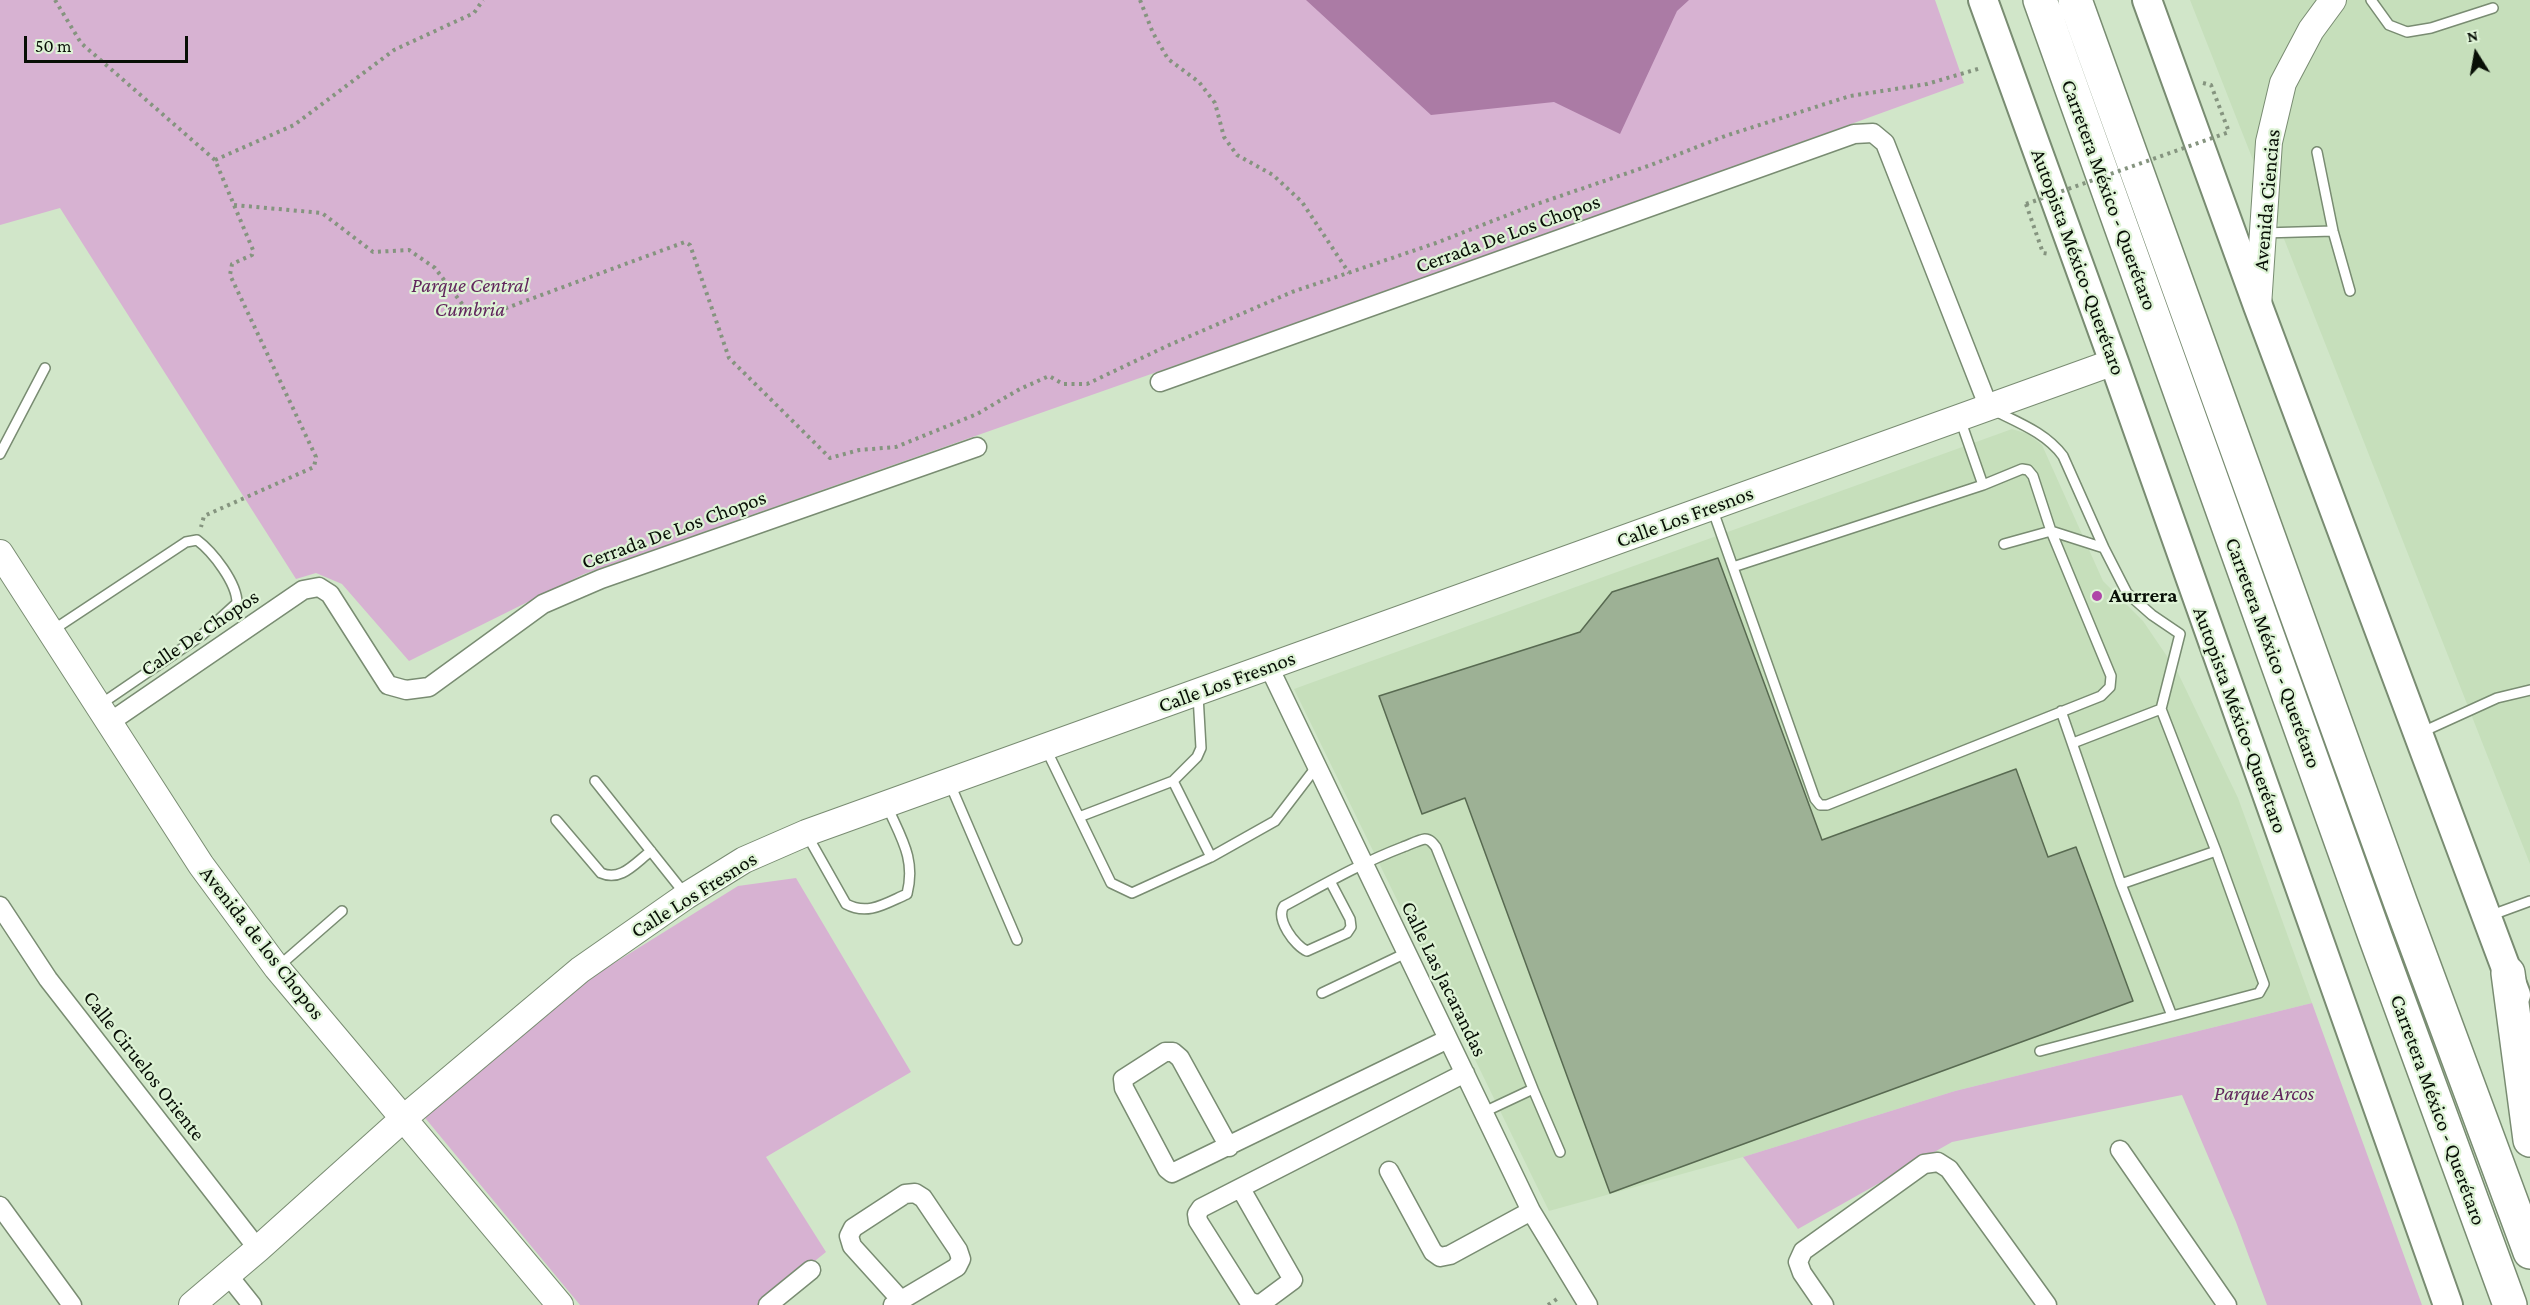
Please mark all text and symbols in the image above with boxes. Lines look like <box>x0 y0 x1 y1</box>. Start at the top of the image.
scale bar <box>27 24 190 62</box>
north arrow <box>2446 24 2506 84</box>
text: N <box>2465 26 2479 45</box>
text: 50 m <box>35 36 72 56</box>
street label: Carretera México - Querétaro <box>2056 76 2162 314</box>
street label: Avenida Ciencias <box>2248 128 2286 272</box>
street label: Autopista México-Querétaro <box>2025 145 2131 379</box>
street label: Cerrada De Los Chopos <box>1412 189 1604 279</box>
park label: Parque Central Cumbria <box>411 273 529 323</box>
street label: Calle Los Fresnos <box>1613 481 1757 553</box>
street label: Cerrada De Los Chopos <box>578 485 770 575</box>
street label: Carretera México - Querétaro <box>2220 534 2326 772</box>
place label: Aurrera <box>2109 583 2177 609</box>
street label: Calle De Chopos <box>136 584 264 682</box>
marker: Aurrera <box>2090 589 2104 603</box>
street label: Autopista México-Querétaro <box>2187 603 2293 837</box>
street label: Calle Los Fresnos <box>1155 646 1299 718</box>
street label: Calle Los Fresnos <box>626 846 762 944</box>
street label: Avenida de los Chopos <box>194 861 330 1025</box>
street label: Calle Las Jacarandas <box>1395 897 1493 1061</box>
street label: Calle Ciruelos Oriente <box>78 986 210 1146</box>
street label: Carretera México - Querétaro <box>2385 991 2491 1229</box>
park label: Parque Arcos <box>2214 1081 2314 1107</box>

